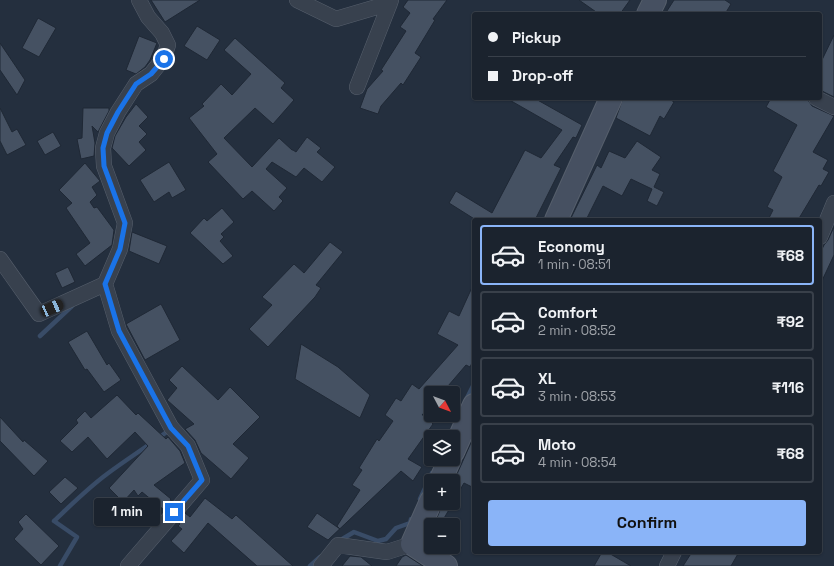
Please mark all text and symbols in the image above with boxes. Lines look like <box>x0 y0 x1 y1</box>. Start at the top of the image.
text: Pickup <box>512 28 561 47</box>
route start <box>155 50 173 68</box>
text: Drop-off <box>512 66 573 85</box>
icon: car <box>490 237 526 273</box>
text: Economy <box>538 237 605 256</box>
text: ₹68 <box>776 246 804 265</box>
text: 1 min · 08:51 <box>538 256 611 273</box>
car <box>39 298 65 318</box>
icon: car <box>490 303 526 339</box>
text: Comfort <box>538 303 598 322</box>
text: ₹92 <box>776 312 804 331</box>
text: 2 min · 08:52 <box>538 322 616 339</box>
icon: car <box>490 369 526 405</box>
text: XL <box>538 369 556 388</box>
text: ₹116 <box>772 378 804 397</box>
north arrow <box>424 386 460 422</box>
map controls <box>424 386 460 554</box>
text: 3 min · 08:53 <box>538 388 616 405</box>
button: layers <box>424 430 460 466</box>
icon: car <box>490 435 526 471</box>
text: Moto <box>538 435 576 454</box>
text: ₹68 <box>776 444 804 463</box>
text: 4 min · 08:54 <box>538 454 617 471</box>
button: + <box>424 474 460 510</box>
callout: 1 min <box>94 498 160 526</box>
button: Confirm <box>488 500 806 546</box>
text: 1 min <box>111 503 143 520</box>
route end <box>165 503 183 521</box>
button: − <box>424 518 460 554</box>

